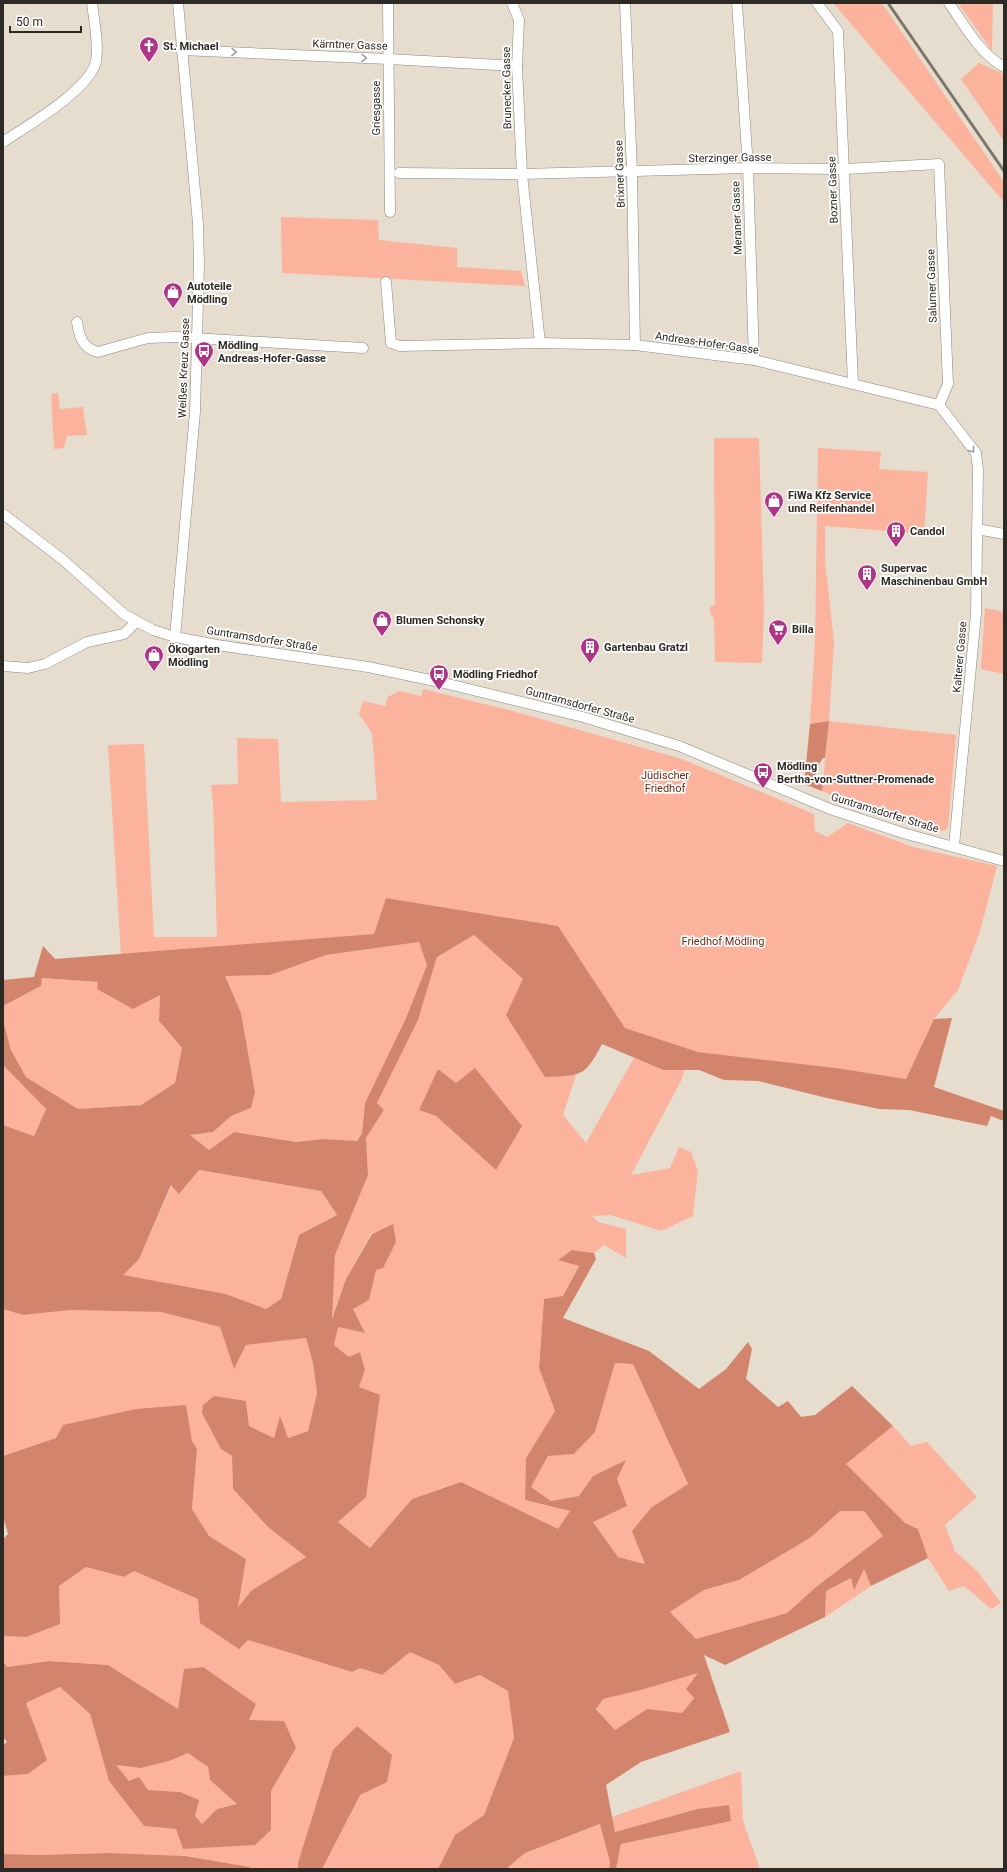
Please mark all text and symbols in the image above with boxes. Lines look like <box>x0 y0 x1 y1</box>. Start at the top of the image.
scale bar <box>10 8 81 34</box>
text: 50 m <box>16 15 43 29</box>
church icon: St. Michael <box>138 35 160 63</box>
street label: Kärntner Gasse <box>312 37 388 53</box>
place label: St. Michael <box>163 40 219 53</box>
street label: Brunecker Gasse <box>500 46 514 129</box>
one-way arrow <box>231 48 237 57</box>
one-way arrow <box>361 53 367 62</box>
street label: Griesgasse <box>370 80 383 135</box>
street label: Brixner Gasse <box>612 140 628 208</box>
street label: Sterzinger Gasse <box>688 151 772 165</box>
street label: Bozner Gasse <box>825 156 841 224</box>
street label: Meraner Gasse <box>729 181 745 255</box>
street label: Salurner Gasse <box>924 249 940 323</box>
place label: Autoteile Mödling <box>187 280 232 306</box>
shop icon: Autoteile Mödling <box>162 281 184 309</box>
street label: Weißes Kreuz Gasse <box>176 318 192 418</box>
street label: Andreas-Hofer-Gasse <box>654 329 760 357</box>
place label: Mödling Andreas-Hofer-Gasse <box>218 339 326 365</box>
bus stop icon: Mödling Andreas-Hofer-Gasse <box>193 340 215 368</box>
one-way arrow <box>967 445 974 452</box>
place label: FiWa Kfz Service und Reifenhandel <box>788 489 874 515</box>
shop icon: FiWa Kfz Service und Reifenhandel <box>763 490 785 518</box>
building icon: Candol <box>885 520 907 548</box>
place label: Candol <box>910 525 945 538</box>
place label: Supervac Maschinenbau GmbH <box>881 562 987 588</box>
building icon: Supervac Maschinenbau GmbH <box>856 563 878 591</box>
shop icon: Blumen Schonsky <box>371 609 393 637</box>
place label: Blumen Schonsky <box>396 614 485 627</box>
supermarket icon: Billa <box>767 618 789 646</box>
street label: Kalterer Gasse <box>950 621 970 693</box>
place label: Billa <box>792 623 814 636</box>
street label: Guntramsdorfer Straße <box>206 624 319 654</box>
building icon: Gartenbau Gratzl <box>579 636 601 664</box>
place label: Gartenbau Gratzl <box>604 641 688 654</box>
place label: Ökogarten Mödling <box>168 642 220 669</box>
shop icon: Ökogarten Mödling <box>143 644 165 672</box>
bus stop icon: Mödling Friedhof <box>428 663 450 691</box>
place label: Mödling Friedhof <box>453 668 537 681</box>
street label: Guntramsdorfer Straße <box>524 684 636 726</box>
place label: Mödling Bertha-von-Suttner-Promenade <box>777 760 934 786</box>
bus stop icon: Mödling Bertha-von-Suttner-Promenade <box>752 761 774 789</box>
park label: Jüdischer Friedhof <box>641 769 689 795</box>
street label: Guntramsdorfer Straße <box>829 790 941 836</box>
park label: Friedhof Mödling <box>682 935 764 948</box>

